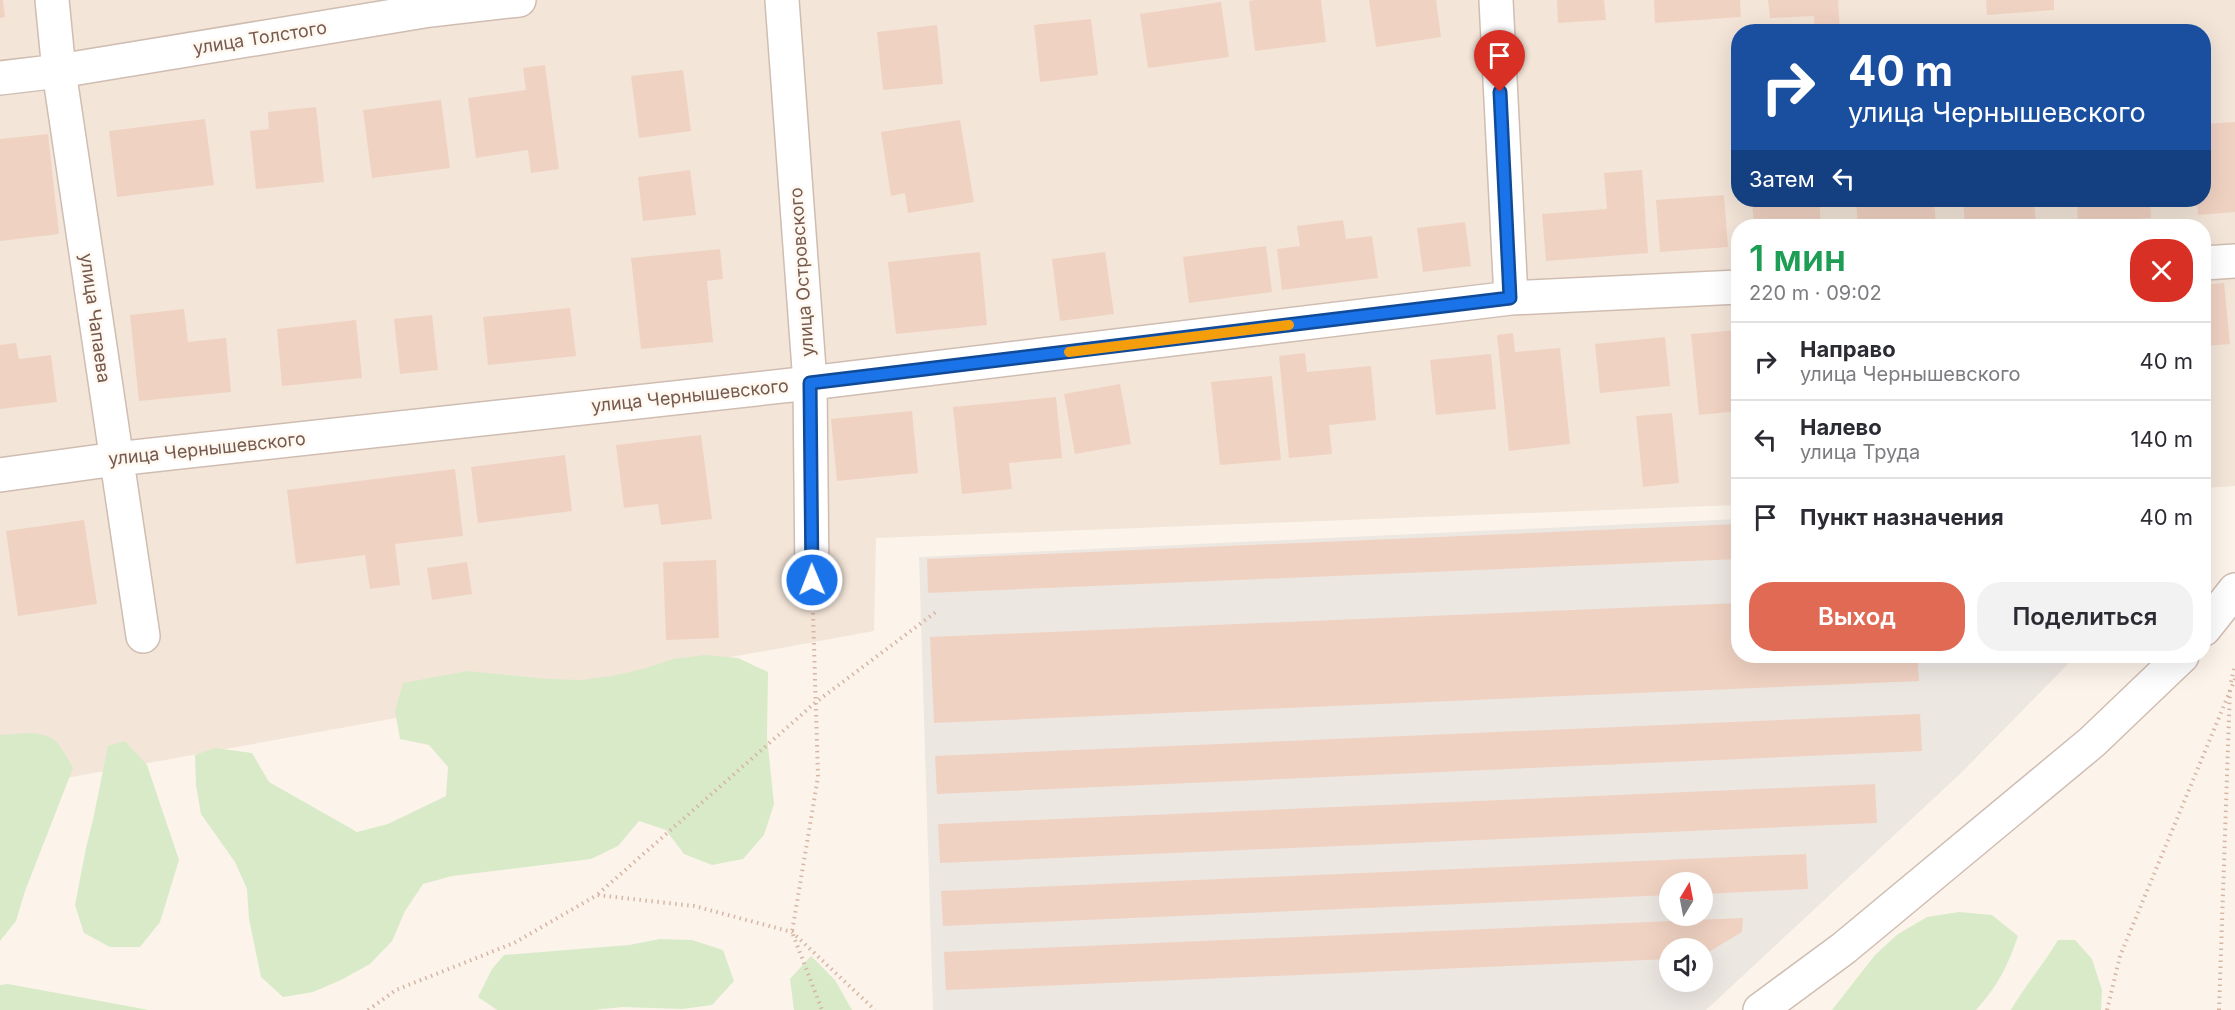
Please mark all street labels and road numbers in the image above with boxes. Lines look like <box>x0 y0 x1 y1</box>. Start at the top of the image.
street label: улица Толстого <box>192 17 328 58</box>
street label: улица Островского <box>785 187 818 357</box>
street label: улица Чапаева <box>76 252 115 384</box>
street label: улица Чернышевского <box>590 375 790 416</box>
street label: улица Чернышевского <box>107 428 307 469</box>

